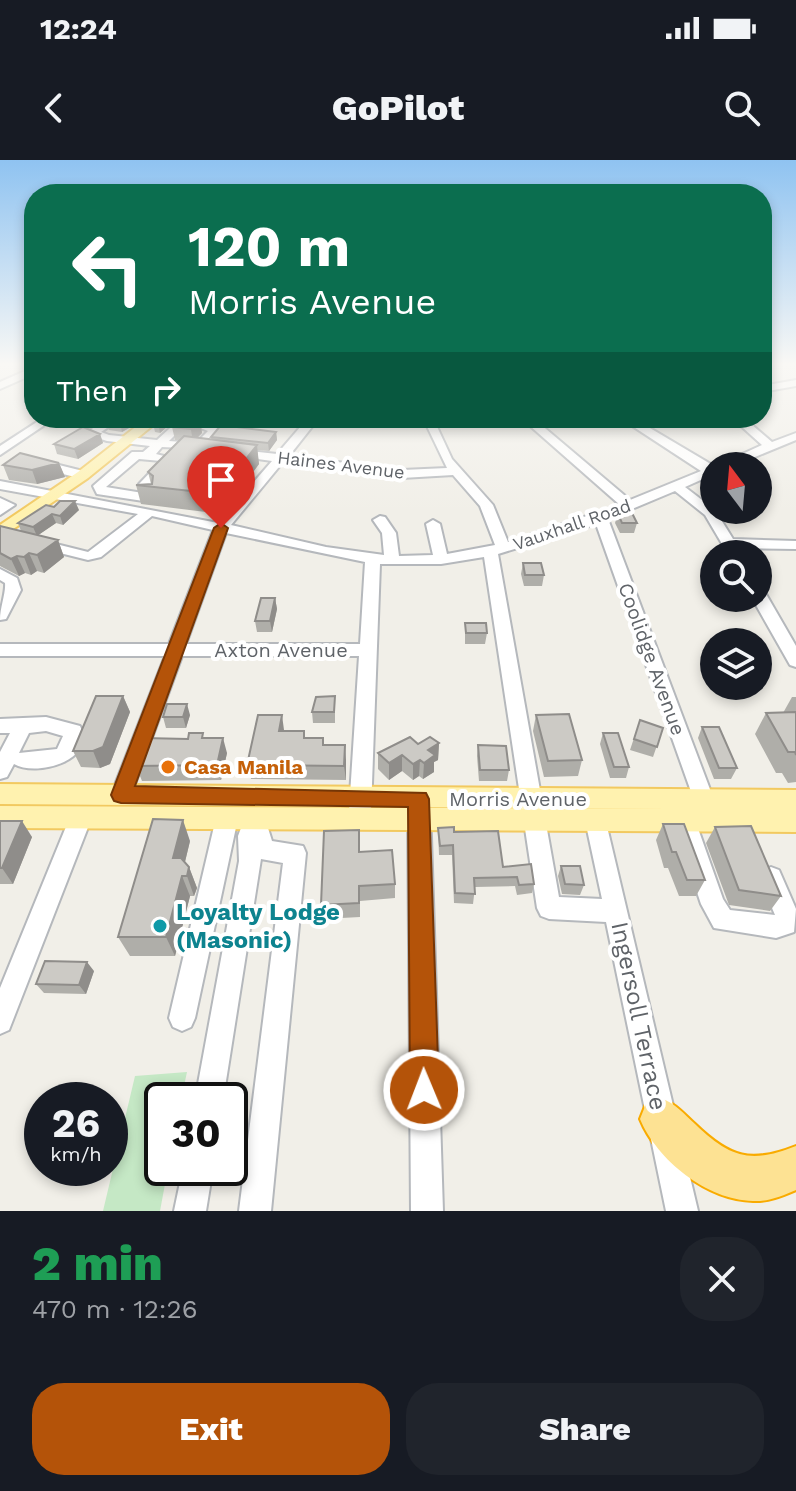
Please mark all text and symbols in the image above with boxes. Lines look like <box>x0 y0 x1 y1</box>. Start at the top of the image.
text: 12:24 <box>40 11 117 46</box>
icon: back <box>32 86 76 130</box>
icon: search <box>720 86 764 130</box>
text: GoPilot <box>332 87 464 129</box>
text: 120 m <box>188 214 350 280</box>
icon: left <box>56 216 160 320</box>
text: Morris Avenue <box>188 281 436 323</box>
icon: right <box>144 368 188 412</box>
text: Then <box>56 373 128 408</box>
pin <box>187 446 255 528</box>
street label: Haines Avenue <box>276 446 406 483</box>
north arrow <box>700 452 772 524</box>
map controls <box>700 452 772 700</box>
icon: arrive <box>199 458 243 502</box>
street label: Vauxhall Road <box>510 495 634 555</box>
button: search <box>700 540 772 612</box>
street label: Coolidge Avenue <box>613 579 691 739</box>
button: layers <box>700 628 772 700</box>
street label: Axton Avenue <box>214 638 348 662</box>
place label: Casa Manila <box>184 755 304 779</box>
marker: Casa Manila <box>159 758 177 776</box>
street label: Morris Avenue <box>449 787 587 811</box>
place label: Loyalty Lodge (Masonic) <box>176 898 340 954</box>
marker: Loyalty Lodge (Masonic) <box>151 917 169 935</box>
street label: Ingersoll Terrace <box>605 919 673 1113</box>
position arrow <box>382 1048 466 1132</box>
speed limit sign: 30 <box>144 1082 248 1186</box>
text: 26 <box>52 1100 100 1147</box>
text: km/h <box>50 1142 102 1166</box>
text: 2 min <box>32 1235 163 1292</box>
button: close <box>680 1237 764 1321</box>
text: 470 m · 12:26 <box>32 1294 198 1324</box>
button: Exit <box>32 1383 390 1475</box>
button: Share <box>406 1383 764 1475</box>

